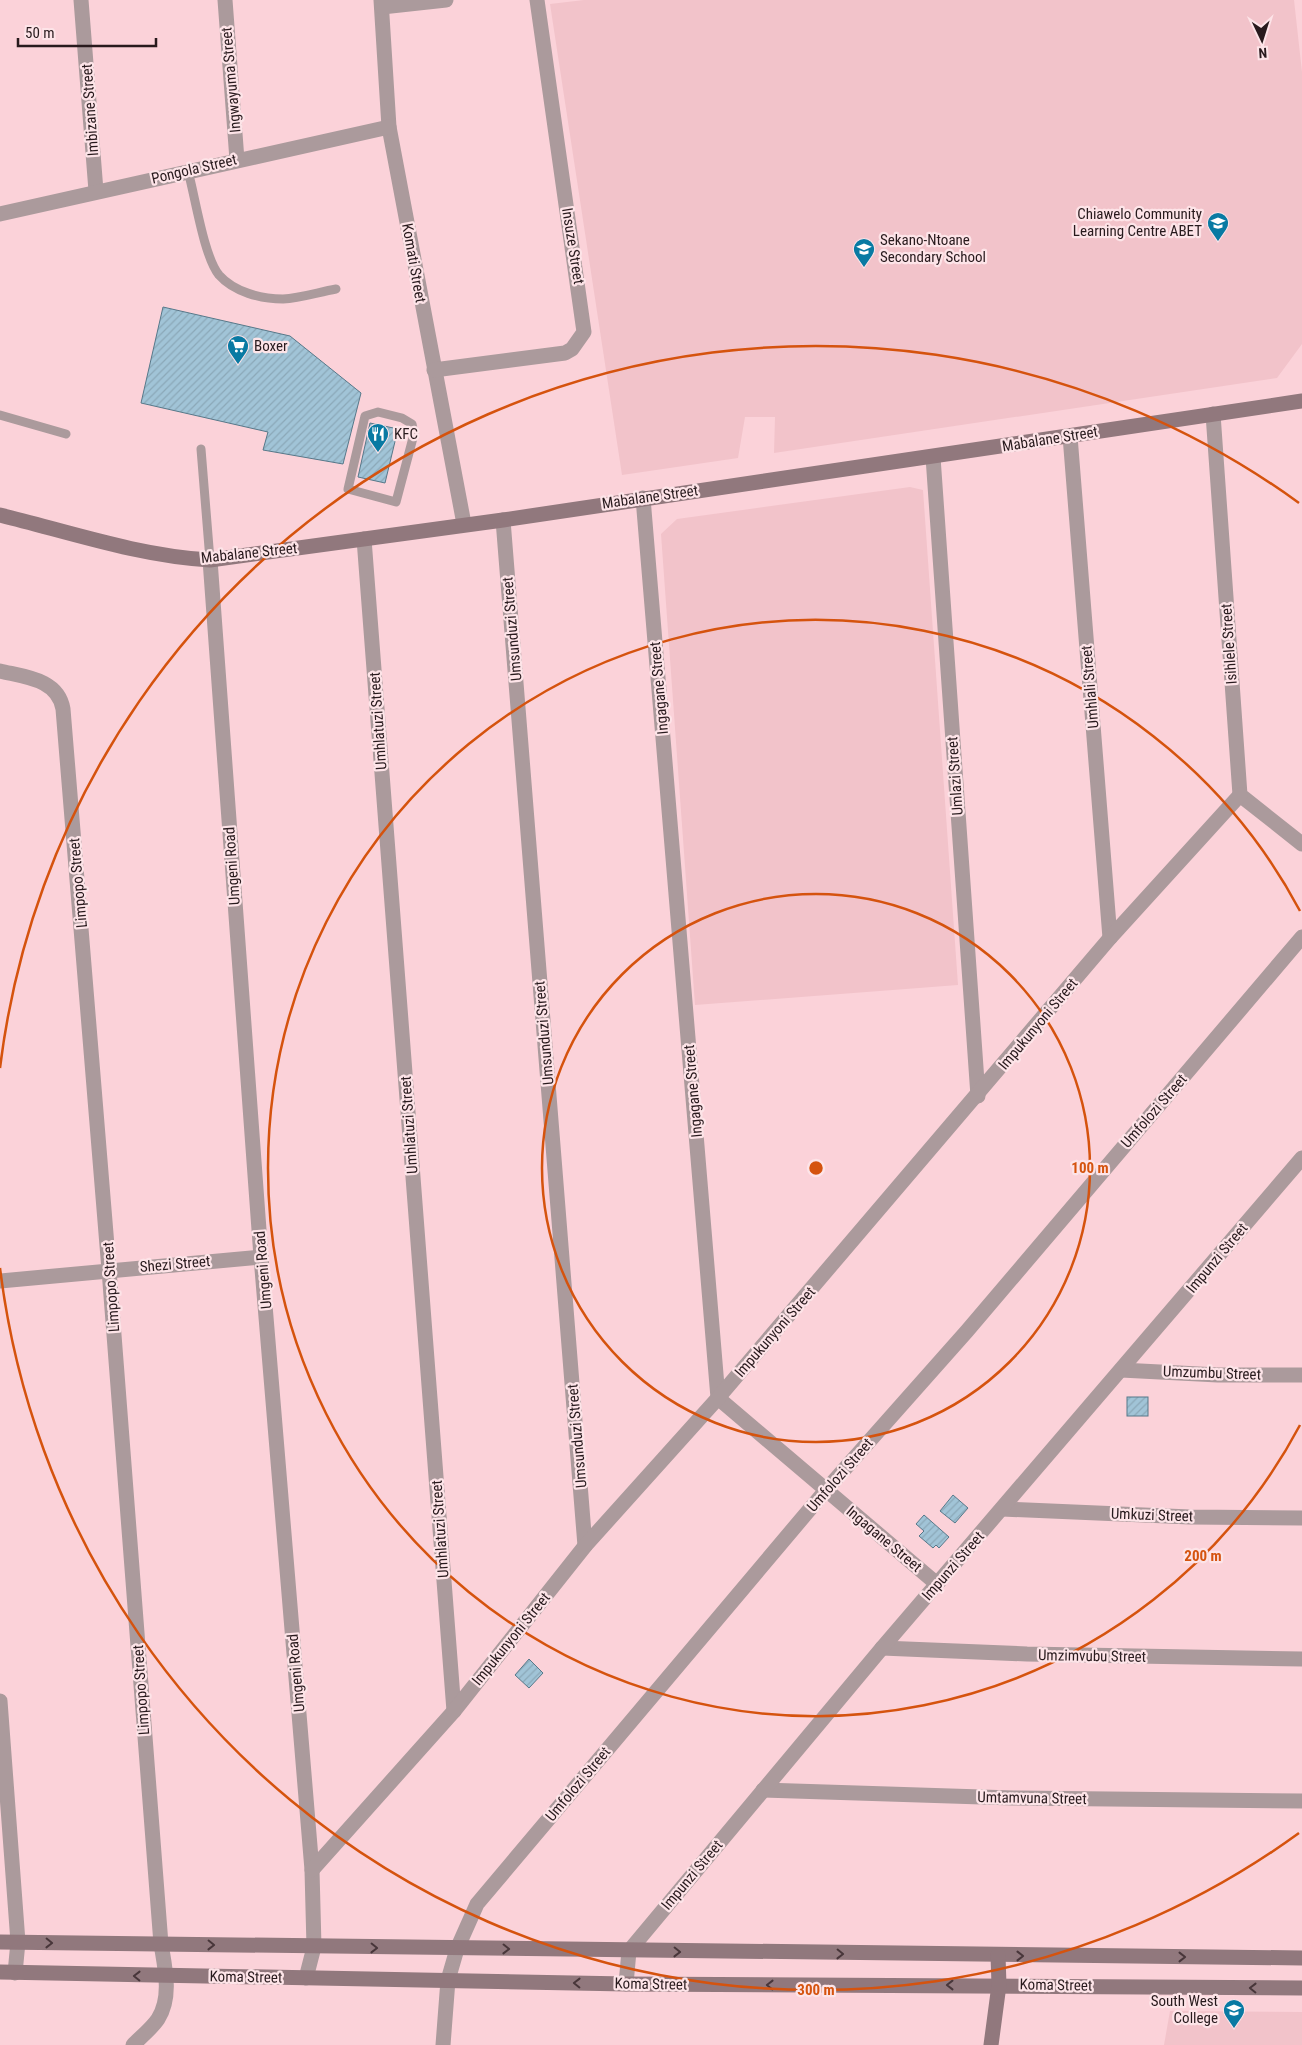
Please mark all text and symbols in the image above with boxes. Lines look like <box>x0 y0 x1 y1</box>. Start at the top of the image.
scale bar <box>18 15 155 47</box>
north arrow <box>1237 15 1287 65</box>
text: 50 m <box>25 24 55 42</box>
street label: Ingwayuma Street <box>217 27 245 133</box>
text: N <box>1258 45 1268 61</box>
street label: Imbizane Street <box>78 63 102 157</box>
street label: Pongola Street <box>150 150 238 188</box>
place label: Chiawelo Community Learning Centre ABET <box>1073 205 1202 240</box>
street label: Insuze Street <box>558 206 588 286</box>
school or university icon: Chiawelo Community Learning Centre ABET <box>1206 211 1230 242</box>
street label: Komati Street <box>398 222 430 304</box>
place label: Sekano-Ntoane Secondary School <box>880 231 986 266</box>
school or university icon: Sekano-Ntoane Secondary School <box>852 237 876 268</box>
supermarket icon: Boxer <box>226 334 250 365</box>
place label: Boxer <box>254 337 288 355</box>
restaurant icon: KFC <box>366 422 390 453</box>
street label: Mabalane Street <box>1001 423 1099 455</box>
place label: KFC <box>394 425 418 443</box>
street label: Mabalane Street <box>601 481 699 513</box>
street label: Mabalane Street <box>200 539 298 567</box>
street label: Umsunduzi Street <box>498 576 526 682</box>
street label: Isihlele Street <box>1217 603 1241 685</box>
street label: Ingagane Street <box>646 641 672 735</box>
street label: Umhlali Street <box>1077 645 1103 729</box>
street label: Umhlatuzi Street <box>366 672 390 770</box>
street label: Umlazi Street <box>943 736 967 816</box>
street label: Umgeni Road <box>220 826 244 906</box>
street label: Limpopo Street <box>65 837 91 929</box>
street label: Impukunyoni Street <box>994 975 1082 1073</box>
street label: Umsunduzi Street <box>530 980 558 1086</box>
street label: Ingagane Street <box>680 1044 706 1138</box>
street label: Umfolozi Street <box>1117 1071 1191 1151</box>
street label: Umhlatuzi Street <box>397 1076 421 1174</box>
centre of rings <box>807 1159 825 1177</box>
text: 100 m <box>1071 1159 1109 1177</box>
street label: Impunzi Street <box>1183 1219 1251 1297</box>
street label: Umgeni Road <box>251 1230 275 1310</box>
street label: Limpopo Street <box>99 1241 123 1333</box>
street label: Shezi Street <box>139 1252 211 1276</box>
street label: Impukunyoni Street <box>731 1283 819 1381</box>
street label: Umzumbu Street <box>1163 1362 1261 1384</box>
street label: Umsunduzi Street <box>563 1383 591 1489</box>
street label: Umfolozi Street <box>803 1435 877 1515</box>
street label: Umhlatuzi Street <box>428 1480 452 1578</box>
street label: Ingagane Street <box>843 1502 925 1576</box>
street label: Umkuzi Street <box>1111 1505 1193 1525</box>
street label: Impunzi Street <box>918 1528 988 1604</box>
text: 200 m <box>1184 1547 1222 1565</box>
street label: Impukunyoni Street <box>468 1589 554 1689</box>
street label: Umgeni Road <box>284 1633 308 1713</box>
street label: Limpopo Street <box>129 1644 153 1736</box>
street label: Umzimvubu Street <box>1038 1646 1146 1666</box>
street label: Umfolozi Street <box>542 1743 614 1825</box>
street label: Umtamvuna Street <box>977 1788 1087 1808</box>
street label: Impunzi Street <box>658 1836 726 1914</box>
one-way arrow <box>45 1938 53 1948</box>
one-way arrow <box>208 1940 215 1950</box>
one-way arrow <box>370 1942 378 1953</box>
one-way arrow <box>502 1944 510 1954</box>
one-way arrow <box>674 1946 682 1957</box>
one-way arrow <box>836 1949 844 1959</box>
one-way arrow <box>1016 1950 1024 1961</box>
one-way arrow <box>1178 1951 1186 1962</box>
street label: Koma Street <box>210 1967 282 1987</box>
one-way arrow <box>133 1970 141 1981</box>
street label: Koma Street <box>615 1974 687 1994</box>
street label: Koma Street <box>1020 1975 1092 1995</box>
one-way arrow <box>573 1977 581 1988</box>
one-way arrow <box>766 1980 774 1990</box>
one-way arrow <box>946 1980 954 1990</box>
text: 300 m <box>797 1981 835 1999</box>
one-way arrow <box>1249 1983 1257 1993</box>
place label: South West College <box>1151 1992 1218 2027</box>
school or university icon: South West College <box>1222 1998 1246 2029</box>

